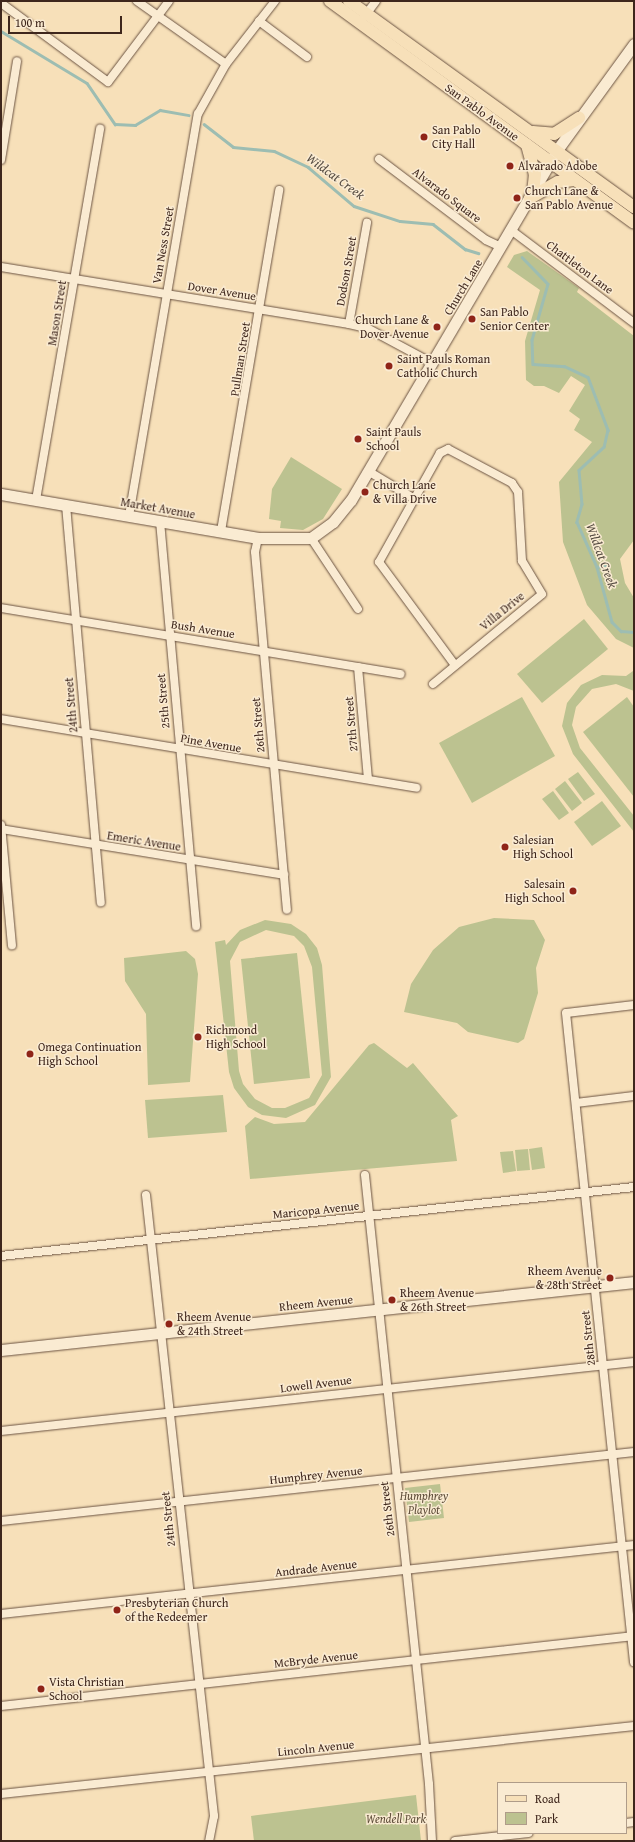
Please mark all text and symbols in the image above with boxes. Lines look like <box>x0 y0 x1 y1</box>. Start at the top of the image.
scale bar <box>10 8 124 34</box>
text: 100 m <box>15 14 45 31</box>
street label: San Pablo Avenue <box>442 80 522 144</box>
place label: San Pablo City Hall <box>432 123 481 151</box>
marker: San Pablo City Hall <box>419 132 429 142</box>
water label: Wildcat Creek <box>303 151 367 203</box>
place label: Alvarado Adobe <box>518 159 597 173</box>
marker: Alvarado Adobe <box>505 161 515 171</box>
street label: Alvarado Square <box>410 164 484 226</box>
place label: Church Lane & San Pablo Avenue <box>525 184 613 212</box>
marker: Church Lane & San Pablo Avenue <box>512 193 522 203</box>
street label: Van Ness Street <box>149 205 177 285</box>
street label: Dodson Street <box>333 235 359 307</box>
street label: Chattleton Lane <box>544 237 616 297</box>
street label: Church Lane <box>441 256 485 318</box>
street label: Dover Avenue <box>187 278 257 304</box>
street label: Mason Street <box>45 279 69 347</box>
place label: San Pablo Senior Center <box>480 305 549 333</box>
place label: Church Lane & Dover Avenue <box>355 313 429 341</box>
marker: San Pablo Senior Center <box>467 314 477 324</box>
street label: Pullman Street <box>227 321 253 397</box>
marker: Church Lane & Dover Avenue <box>432 322 442 332</box>
place label: Saint Pauls Roman Catholic Church <box>397 352 490 380</box>
marker: Saint Pauls Roman Catholic Church <box>384 361 394 371</box>
place label: Saint Pauls School <box>366 425 421 453</box>
marker: Saint Pauls School <box>353 434 363 444</box>
place label: Church Lane & Villa Drive <box>373 478 437 506</box>
marker: Church Lane & Villa Drive <box>360 487 370 497</box>
street label: Market Avenue <box>119 494 197 522</box>
water label: Wildcat Creek <box>582 521 620 591</box>
street label: Villa Drive <box>477 589 527 633</box>
street label: Bush Avenue <box>170 617 236 641</box>
street label: 25th Street <box>153 673 173 729</box>
street label: 24th Street <box>61 677 81 733</box>
street label: 27th Street <box>341 696 361 752</box>
street label: 26th Street <box>248 697 268 753</box>
street label: Pine Avenue <box>179 731 243 755</box>
street label: Emeric Avenue <box>106 828 182 854</box>
place label: Salesian High School <box>513 833 573 861</box>
marker: Salesian High School <box>500 842 510 852</box>
place label: Salesain High School <box>505 877 565 905</box>
marker: Salesain High School <box>568 886 578 896</box>
place label: Richmond High School <box>206 1023 266 1051</box>
marker: Richmond High School <box>193 1032 203 1042</box>
place label: Omega Continuation High School <box>38 1040 141 1068</box>
marker: Omega Continuation High School <box>25 1049 35 1059</box>
street label: Maricopa Avenue <box>272 1198 360 1222</box>
place label: Rheem Avenue & 28th Street <box>528 1264 602 1292</box>
marker: Rheem Avenue & 28th Street <box>605 1273 615 1283</box>
place label: Rheem Avenue & 26th Street <box>400 1286 474 1314</box>
street label: Rheem Avenue <box>278 1292 354 1314</box>
marker: Rheem Avenue & 26th Street <box>387 1295 397 1305</box>
place label: Rheem Avenue & 24th Street <box>177 1310 251 1338</box>
street label: 28th Street <box>578 1310 598 1366</box>
marker: Rheem Avenue & 24th Street <box>164 1319 174 1329</box>
street label: Lowell Avenue <box>279 1372 353 1396</box>
street label: Humphrey Avenue <box>269 1463 363 1487</box>
street label: 26th Street <box>376 1481 398 1537</box>
park label: Humphrey Playlot <box>400 1489 448 1517</box>
street label: 24th Street <box>158 1491 178 1547</box>
street label: Andrade Avenue <box>274 1557 358 1579</box>
place label: Presbyterian Church of the Redeemer <box>125 1596 228 1624</box>
marker: Presbyterian Church of the Redeemer <box>112 1605 122 1615</box>
street label: McBryde Avenue <box>273 1647 359 1671</box>
place label: Vista Christian School <box>49 1675 124 1703</box>
marker: Vista Christian School <box>36 1684 46 1694</box>
street label: Lincoln Avenue <box>277 1737 355 1759</box>
legend <box>497 1782 627 1834</box>
text: Road <box>535 1790 560 1807</box>
text: Park <box>535 1810 558 1827</box>
park label: Wendell Park <box>366 1812 426 1826</box>

